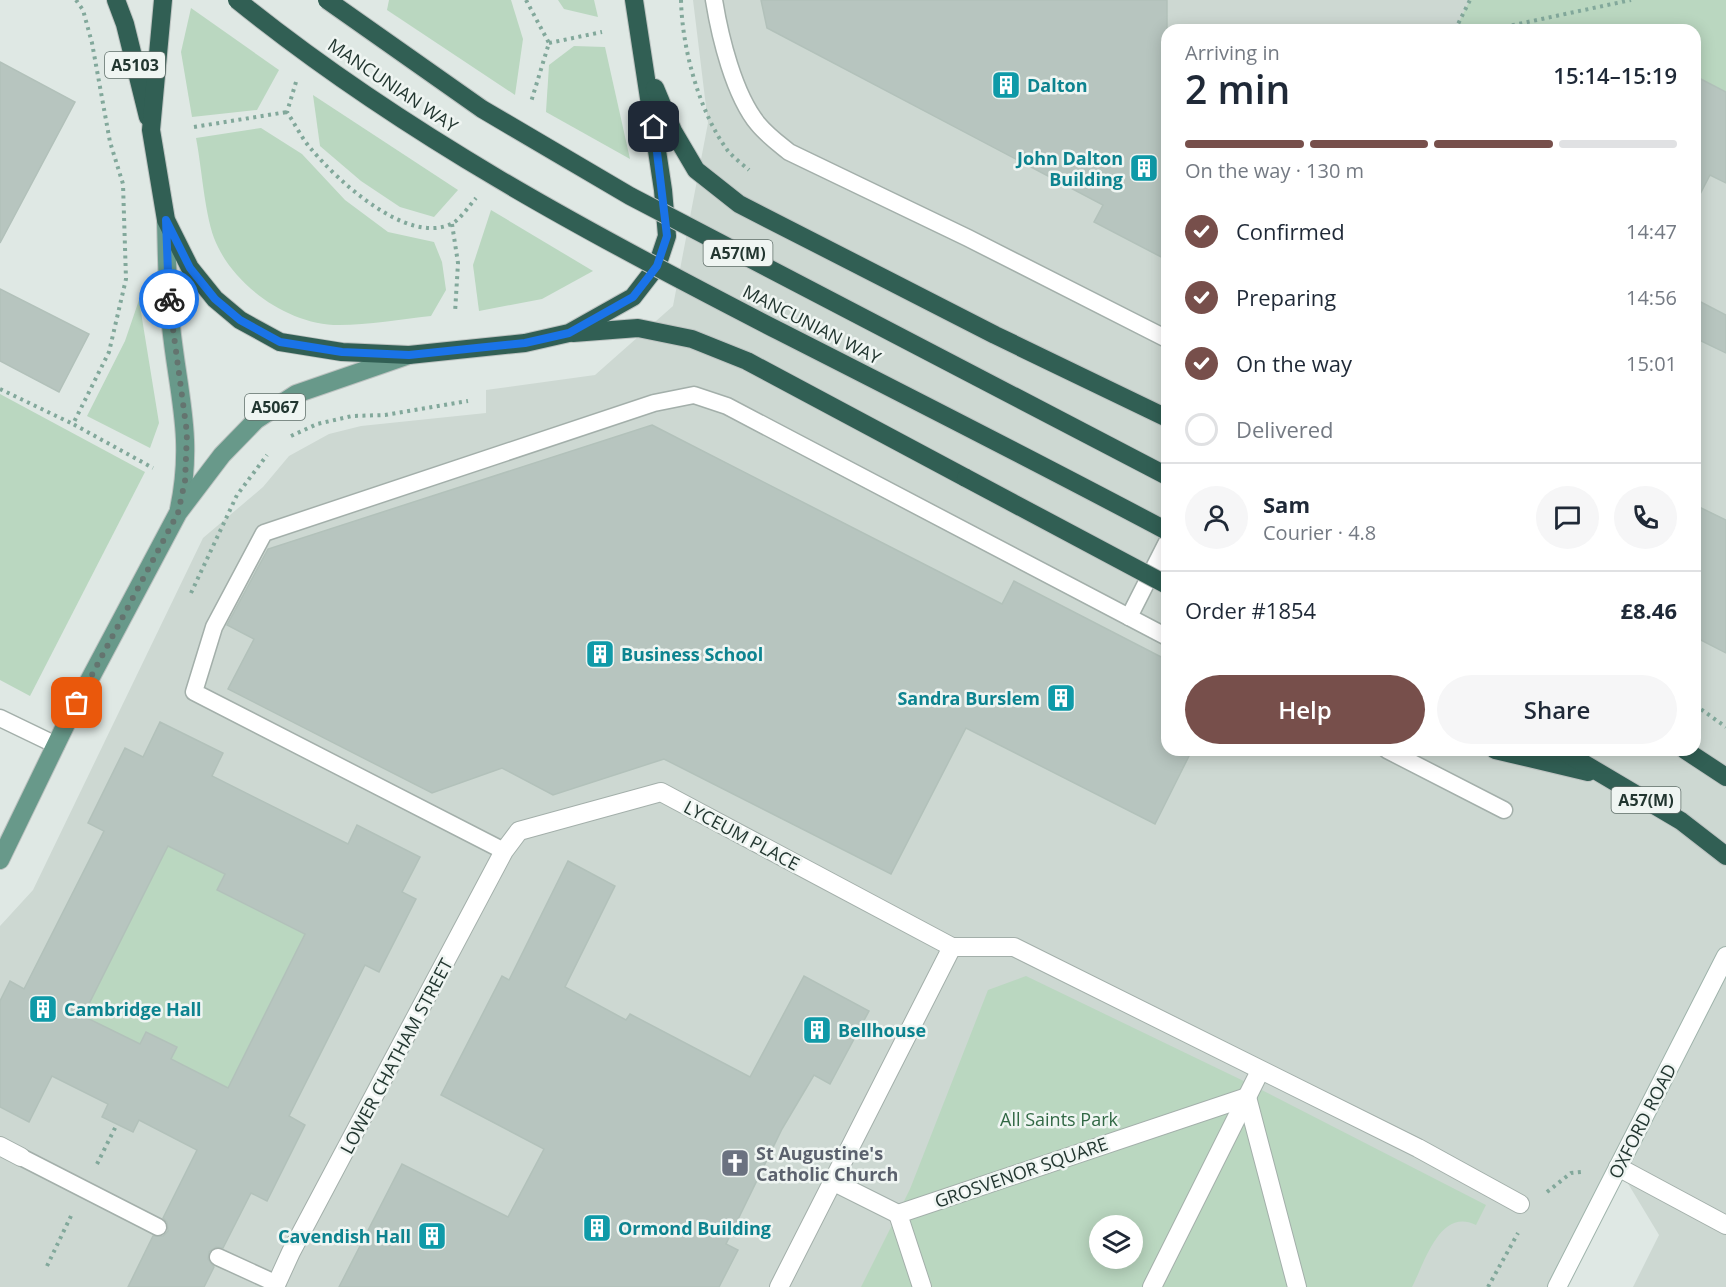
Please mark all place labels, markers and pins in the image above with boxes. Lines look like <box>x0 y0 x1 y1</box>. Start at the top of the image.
building icon: Dalton <box>990 69 1022 101</box>
place label: Dalton <box>1027 73 1087 97</box>
pin <box>628 101 679 152</box>
place label: John Dalton Building <box>1015 146 1123 191</box>
building icon: John Dalton Building <box>1128 152 1160 184</box>
building icon: Business School <box>584 638 616 670</box>
place label: Business School <box>621 642 763 666</box>
pin <box>51 677 102 728</box>
building icon: Sandra Burslem <box>1045 682 1077 714</box>
place label: Sandra Burslem <box>897 686 1040 710</box>
building icon: Cambridge Hall <box>27 993 59 1025</box>
place label: Cambridge Hall <box>64 997 202 1021</box>
building icon: Bellhouse <box>801 1014 833 1046</box>
place label: Bellhouse <box>838 1018 926 1042</box>
place label: St Augustine's Catholic Church <box>756 1141 898 1186</box>
church icon: St Augustine's Catholic Church <box>719 1147 751 1179</box>
building icon: Ormond Building <box>581 1212 613 1244</box>
place label: Ormond Building <box>618 1216 771 1240</box>
building icon: Cavendish Hall <box>416 1220 448 1252</box>
place label: Cavendish Hall <box>278 1224 411 1248</box>

